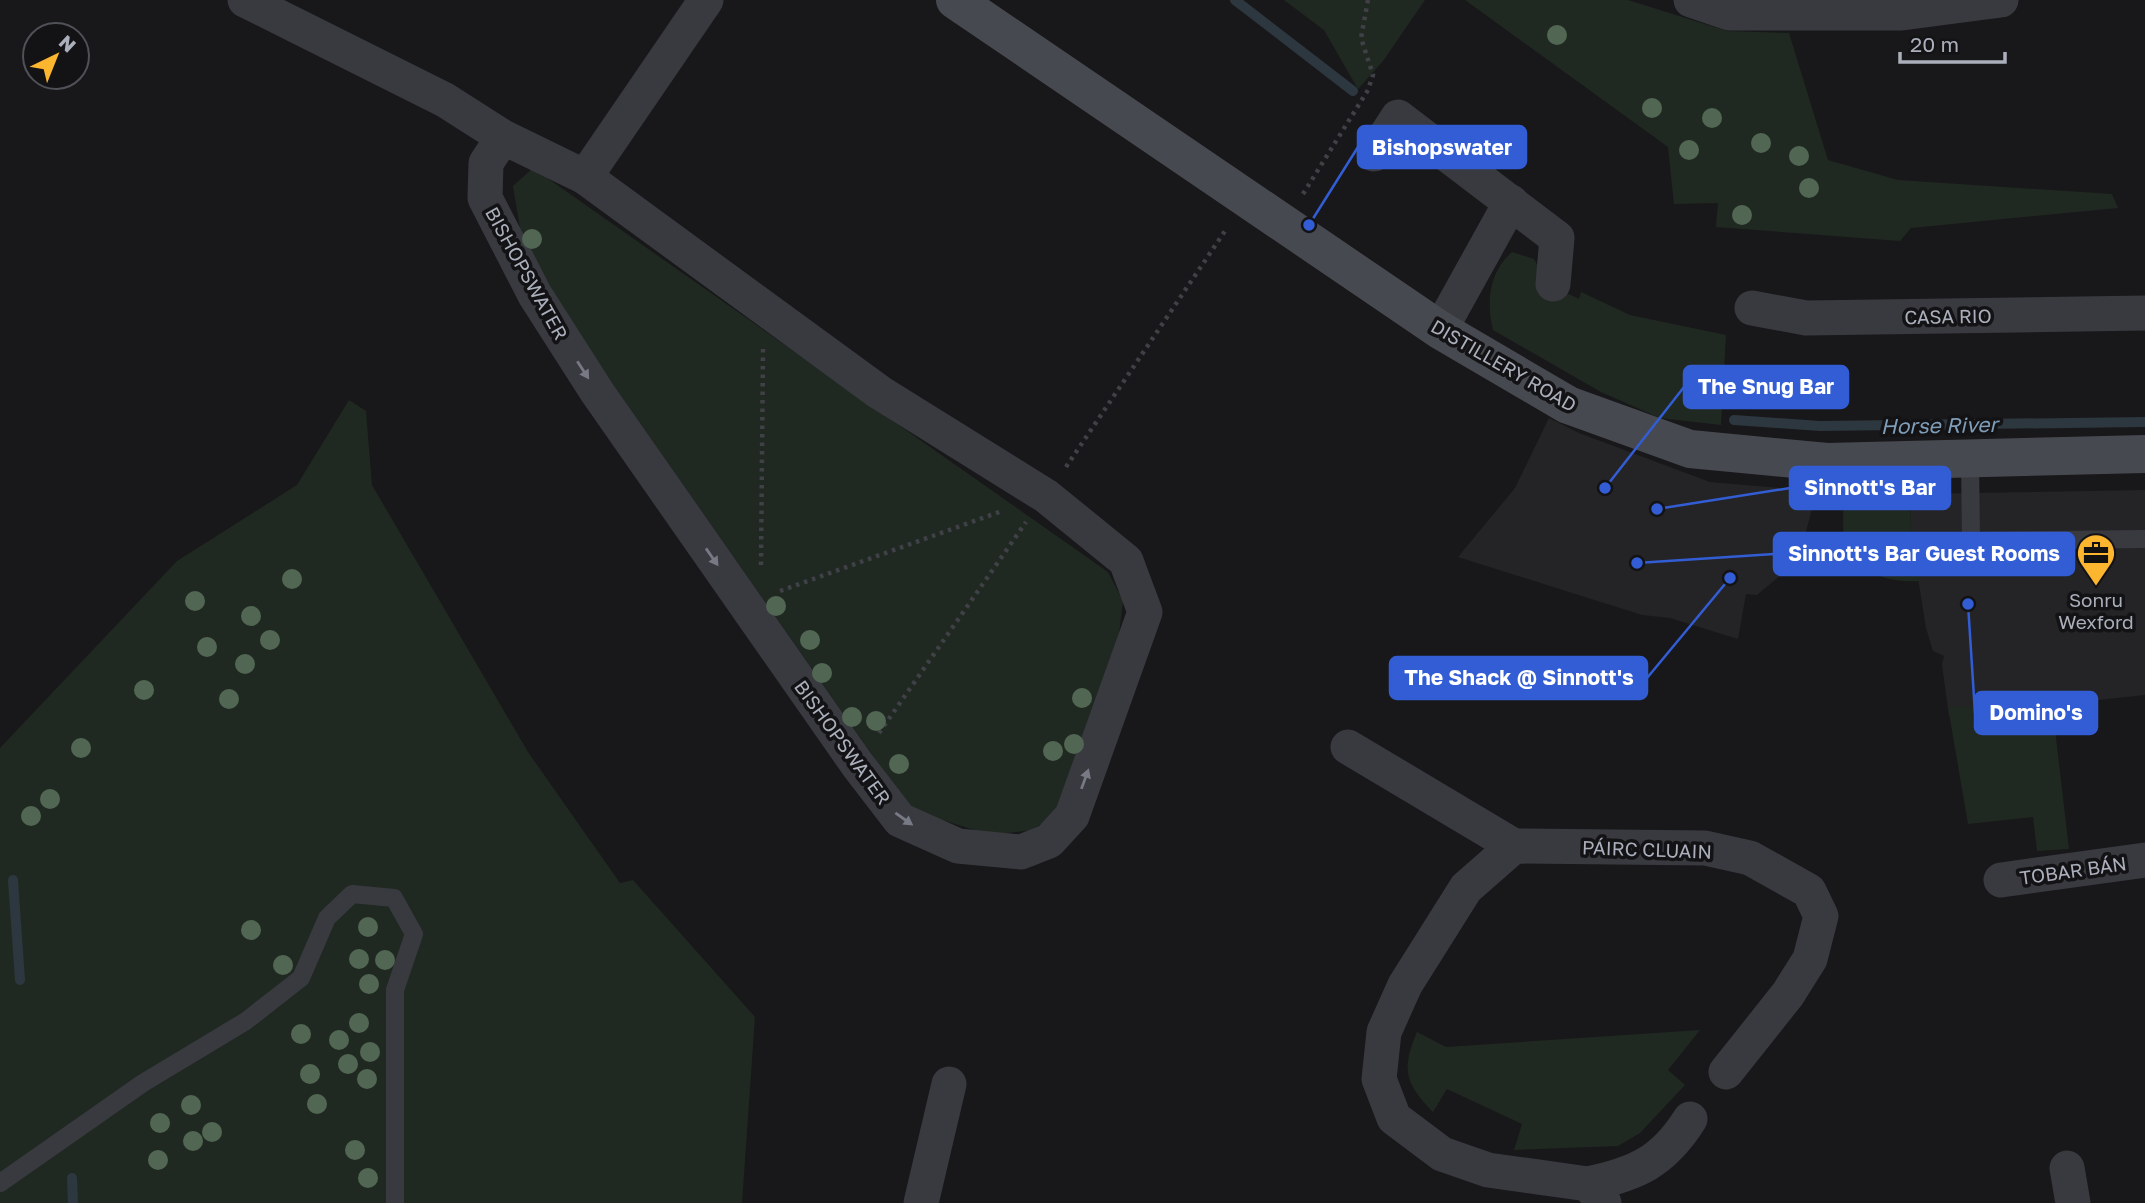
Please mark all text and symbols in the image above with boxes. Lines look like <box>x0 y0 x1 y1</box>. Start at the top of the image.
north arrow <box>21 21 91 91</box>
scale bar <box>1900 21 2005 65</box>
text: N <box>55 30 81 57</box>
text: 20 m <box>1910 31 1959 57</box>
callout: Bishopswater <box>1358 126 1526 168</box>
text: Bishopswater <box>1372 134 1512 160</box>
street label: BISHOPSWATER <box>481 203 573 343</box>
street label: CASA RIO <box>1904 304 1992 328</box>
street label: DISTILLERY ROAD <box>1427 314 1581 416</box>
one-way arrow <box>576 361 589 380</box>
callout: The Snug Bar <box>1684 366 1848 408</box>
text: The Snug Bar <box>1698 373 1834 399</box>
water label: Horse River <box>1880 411 2000 439</box>
callout: Sinnott's Bar <box>1790 467 1950 509</box>
text: Sinnott's Bar <box>1804 474 1936 500</box>
office icon: Sonru Wexford <box>2075 532 2117 587</box>
callout: Sinnott's Bar Guest Rooms <box>1774 533 2074 575</box>
text: Sinnott's Bar Guest Rooms <box>1788 540 2060 566</box>
one-way arrow <box>705 548 719 566</box>
place label: Sonru Wexford <box>2058 588 2134 633</box>
callout: The Shack @ Sinnott's <box>1390 657 1647 699</box>
text: The Shack @ Sinnott's <box>1404 664 1634 690</box>
street label: BISHOPSWATER <box>790 675 896 809</box>
callout: Domino's <box>1975 692 2097 734</box>
text: Domino's <box>1989 699 2083 725</box>
one-way arrow <box>1080 768 1091 789</box>
one-way arrow <box>895 812 913 826</box>
street label: PÁIRC CLUAIN <box>1582 835 1712 863</box>
street label: TOBAR BÁN <box>2018 851 2128 889</box>

